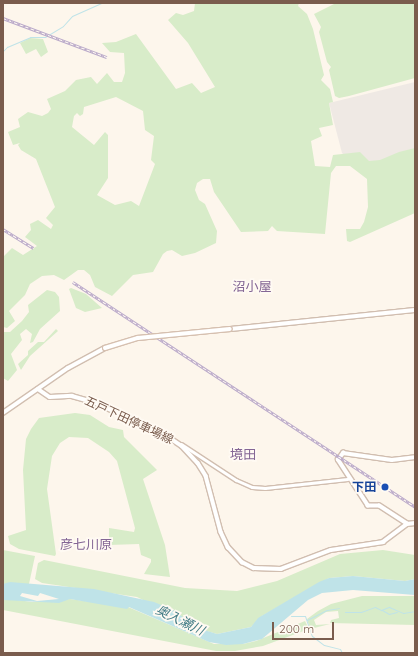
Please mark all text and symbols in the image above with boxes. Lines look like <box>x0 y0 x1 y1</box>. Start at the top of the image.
district label: 沼小屋 <box>233 278 271 294</box>
street label: 五戸下田停車場線 <box>82 393 176 447</box>
district label: 境田 <box>230 446 256 462</box>
place label: 下田 <box>352 480 376 494</box>
marker: 下田 <box>379 481 391 493</box>
district label: 彦七川原 <box>60 536 112 552</box>
water label: 奥入瀬川 <box>153 602 207 638</box>
scale bar <box>274 614 336 640</box>
text: 200 m <box>279 621 314 636</box>

